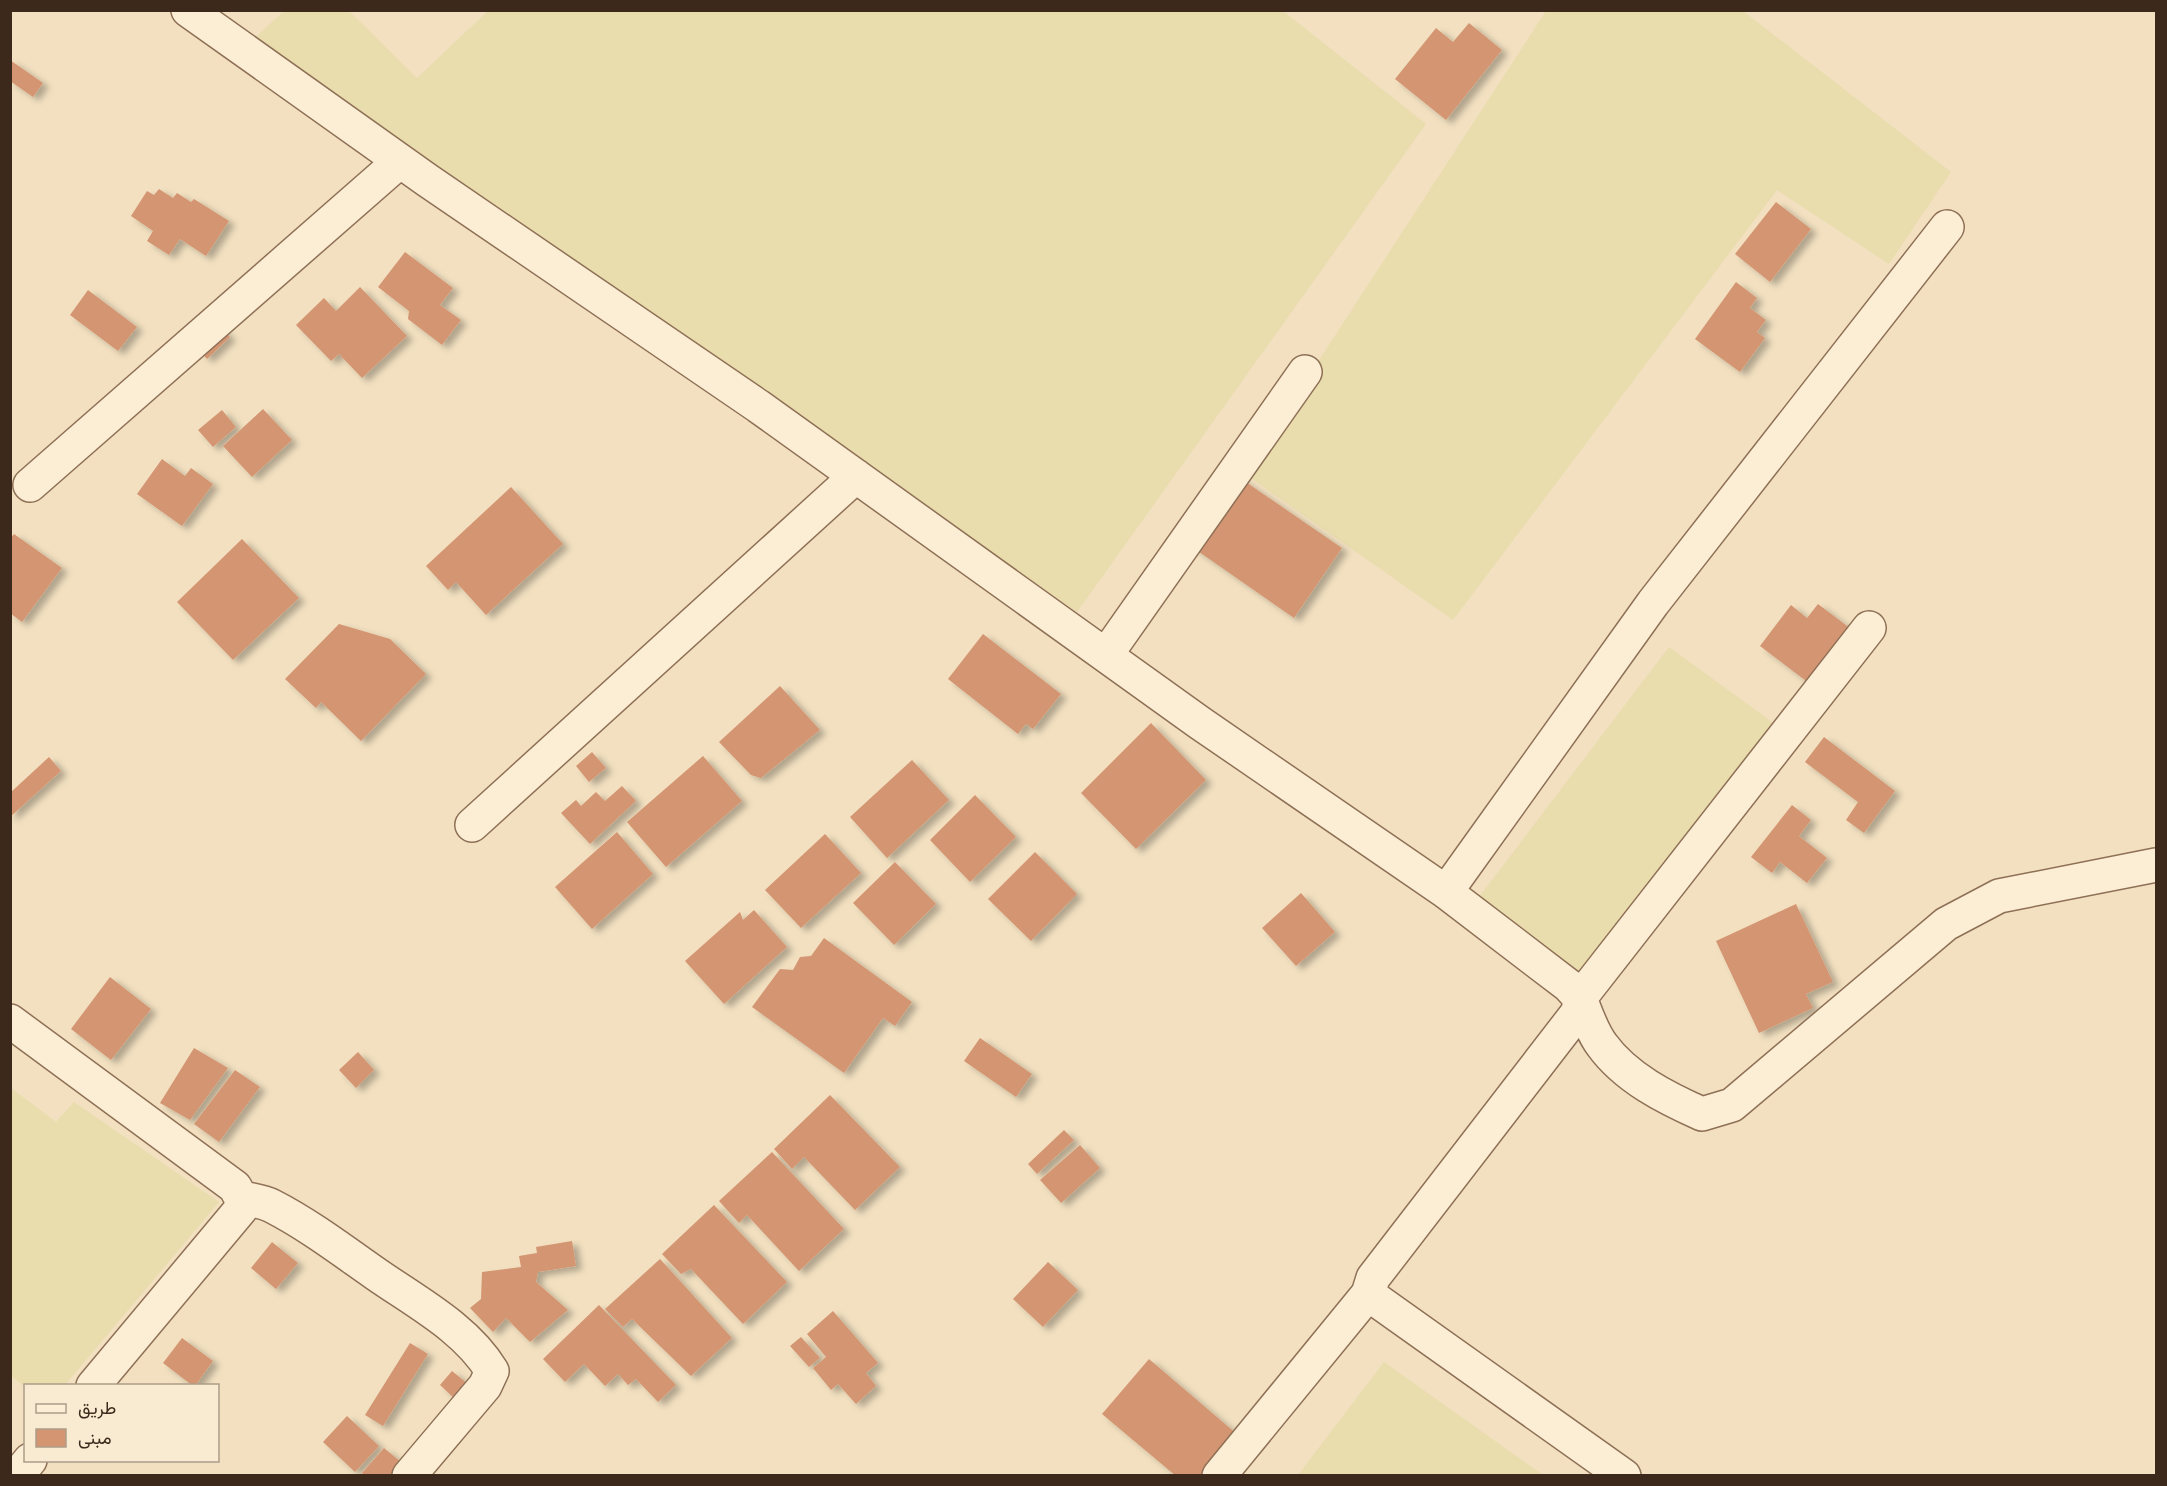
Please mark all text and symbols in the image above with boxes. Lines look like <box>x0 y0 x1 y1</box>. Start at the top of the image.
legend <box>24 1384 219 1462</box>
text: طريق <box>78 1393 116 1420</box>
text: مبنى <box>78 1423 112 1450</box>

